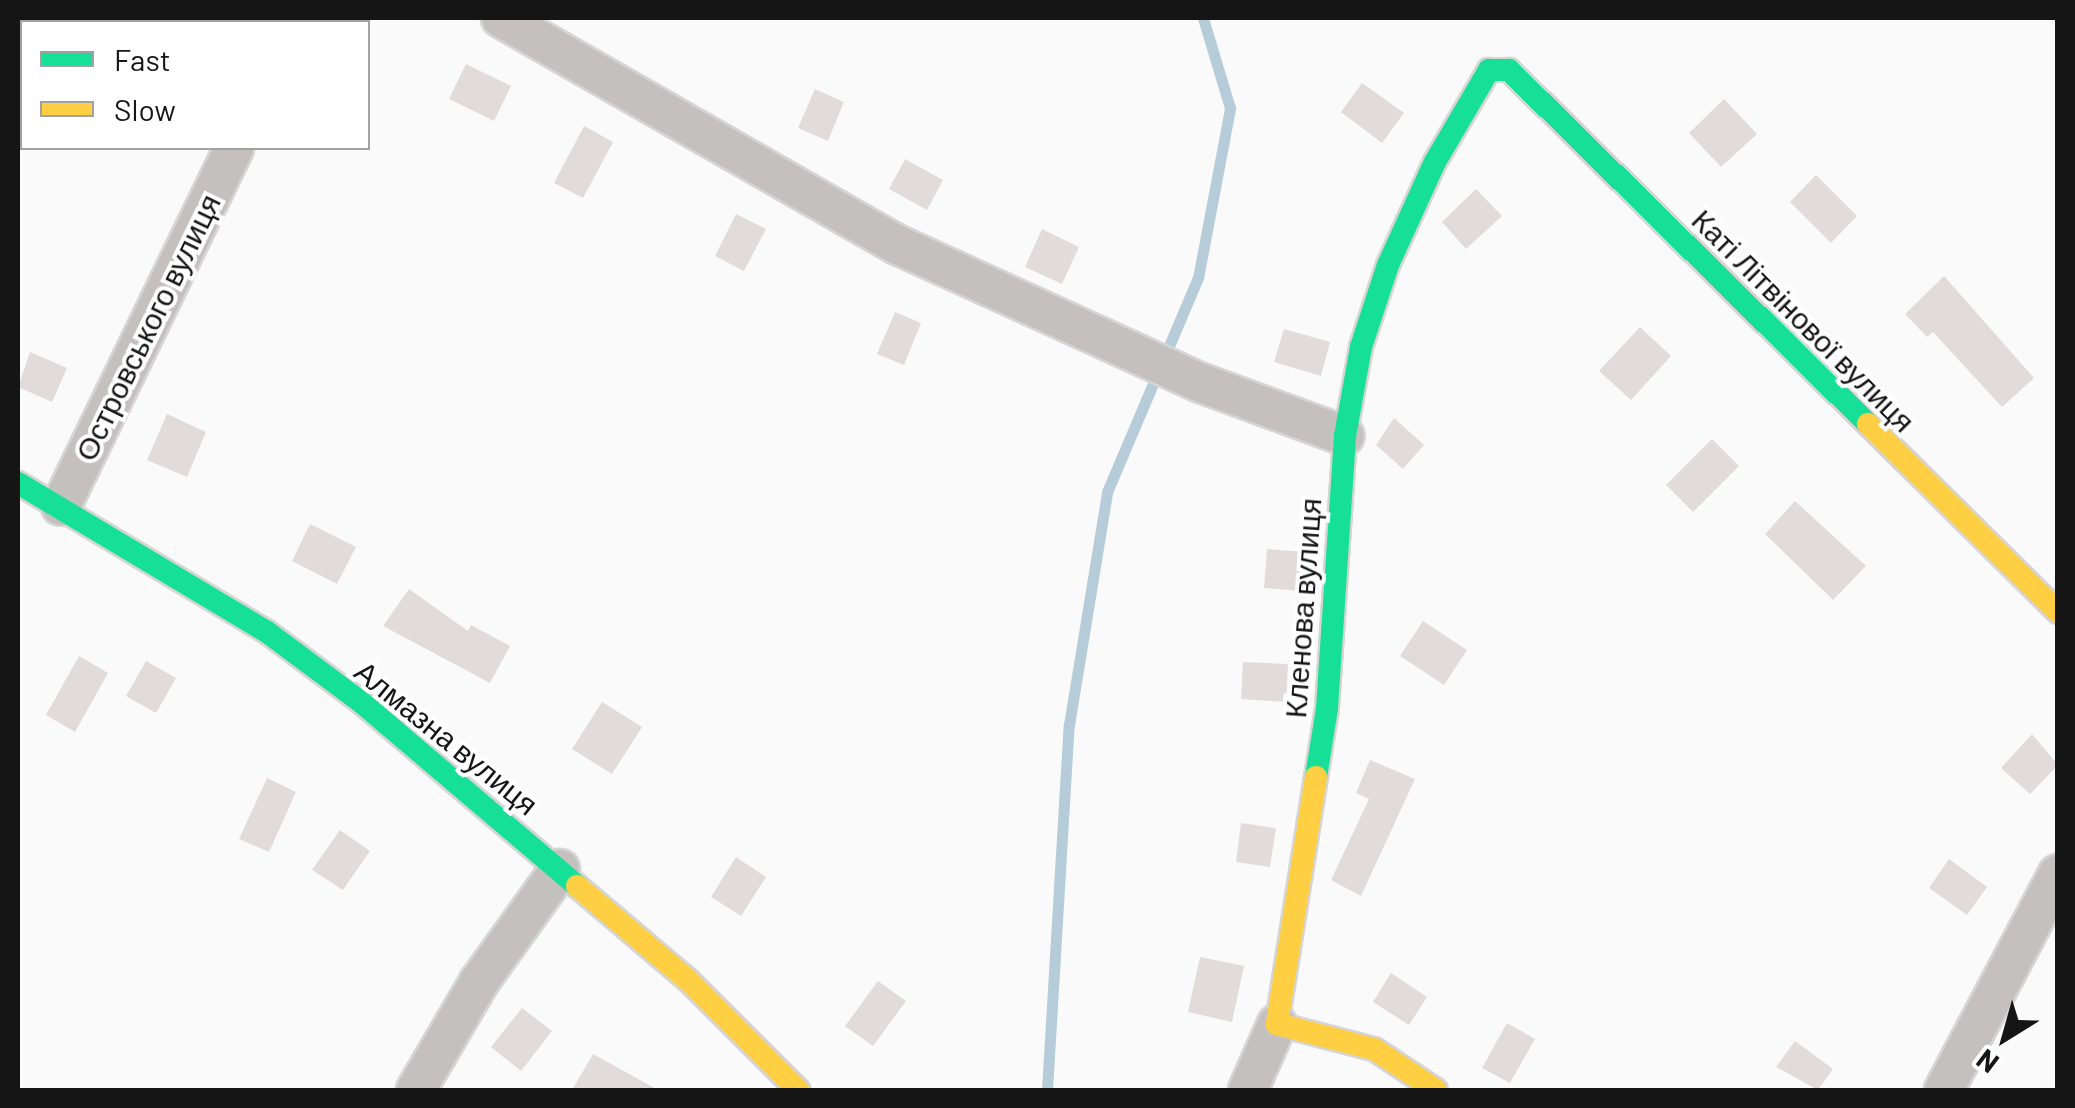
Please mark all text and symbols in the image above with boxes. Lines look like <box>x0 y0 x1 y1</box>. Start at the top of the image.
legend <box>20 20 370 150</box>
text: Fast <box>114 41 171 77</box>
text: Slow <box>114 91 176 127</box>
street label: Островського вулиця <box>67 188 227 466</box>
street label: Каті Літвінової вулиця <box>1685 201 1923 439</box>
street label: Кленова вулиця <box>1276 497 1328 719</box>
street label: Алмазна вулиця <box>348 652 546 822</box>
north arrow <box>1955 988 2055 1088</box>
text: N <box>1969 1043 2005 1081</box>

